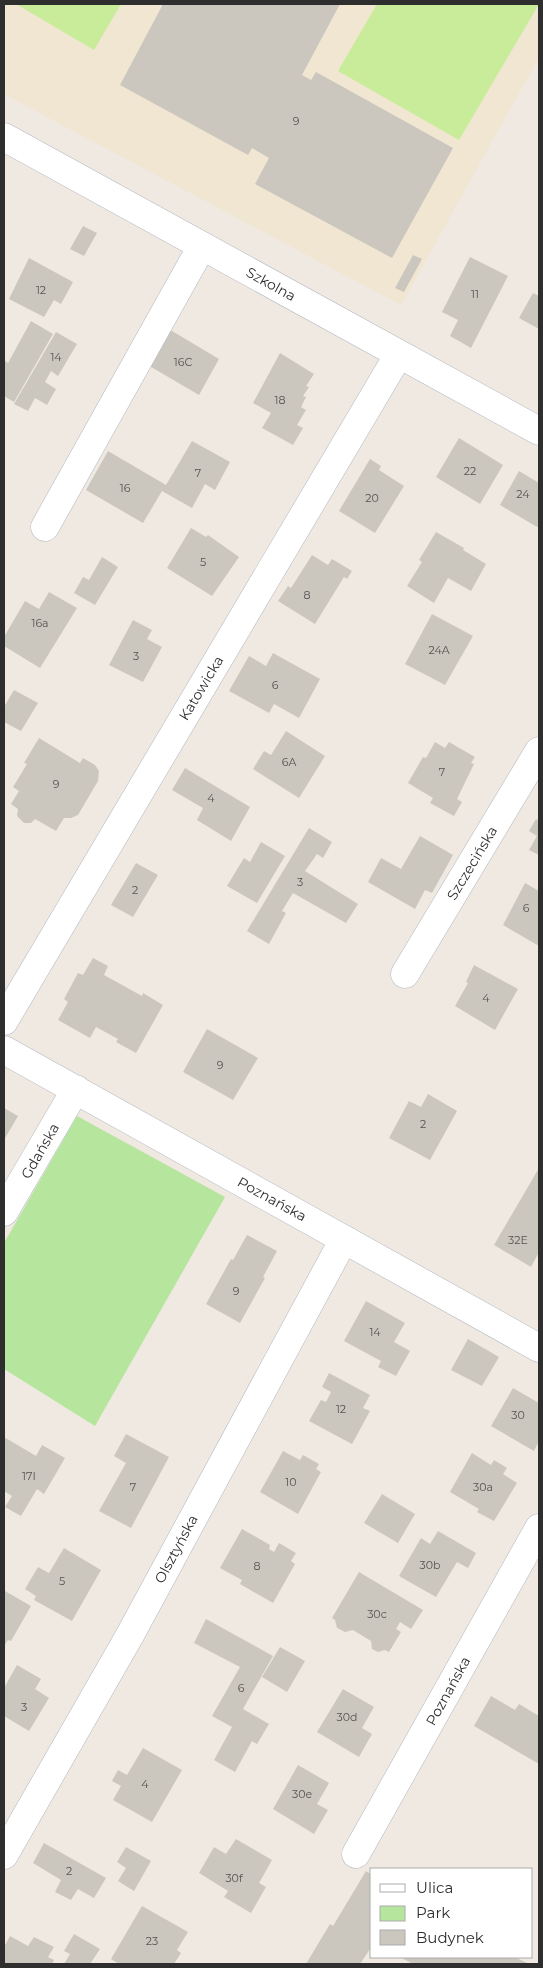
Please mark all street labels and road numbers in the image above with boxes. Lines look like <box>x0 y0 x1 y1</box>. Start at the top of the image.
street label: Szkolna <box>243 263 299 305</box>
street label: Katowicka <box>175 652 227 724</box>
street label: Szczecińska <box>443 823 501 903</box>
street label: Gdańska <box>17 1120 63 1182</box>
street label: Poznańska <box>234 1173 310 1225</box>
street label: Olsztyńska <box>150 1512 202 1586</box>
street label: Poznańska <box>422 1653 474 1729</box>

